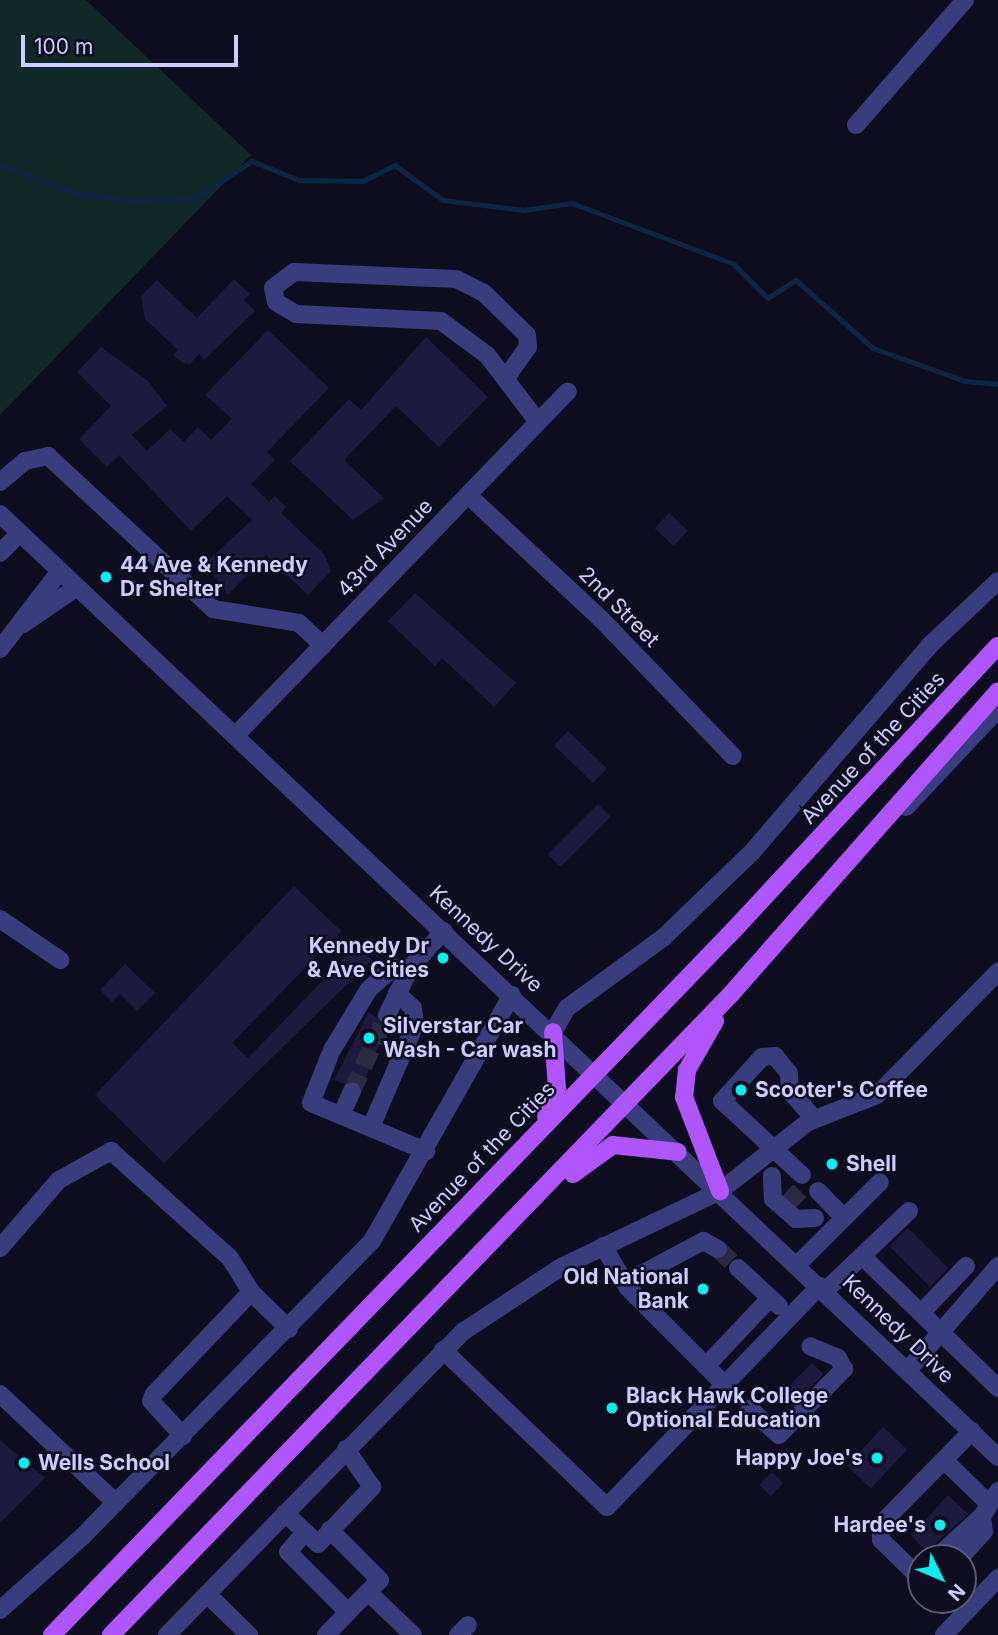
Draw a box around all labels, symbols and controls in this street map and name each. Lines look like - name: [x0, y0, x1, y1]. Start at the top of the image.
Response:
- scale bar: [24, 21, 242, 65]
- text: 100 m: [34, 34, 93, 59]
- street label: 43rd Avenue: [332, 494, 438, 602]
- place label: 44 Ave & Kennedy Dr Shelter: [120, 552, 308, 602]
- street label: 2nd Street: [574, 562, 664, 652]
- marker: 44 Ave & Kennedy Dr Shelter: [98, 569, 114, 585]
- street label: Avenue of the Cities: [796, 667, 950, 829]
- street label: Kennedy Drive: [424, 880, 548, 998]
- place label: Kennedy Dr & Ave Cities: [307, 933, 429, 983]
- marker: Kennedy Dr & Ave Cities: [435, 950, 451, 966]
- place label: Silverstar Car Wash - Car wash: [383, 1013, 556, 1063]
- marker: Silverstar Car Wash - Car wash: [361, 1030, 377, 1046]
- street label: Avenue of the Cities: [404, 1077, 560, 1237]
- place label: Scooter's Coffee: [755, 1077, 928, 1103]
- marker: Scooter's Coffee: [733, 1082, 749, 1098]
- place label: Shell: [846, 1151, 897, 1177]
- marker: Shell: [824, 1156, 840, 1172]
- place label: Old National Bank: [564, 1264, 689, 1314]
- street label: Kennedy Drive: [837, 1269, 959, 1389]
- marker: Old National Bank: [695, 1281, 711, 1297]
- place label: Black Hawk College Optional Education: [626, 1383, 828, 1433]
- marker: Black Hawk College Optional Education: [604, 1400, 620, 1416]
- place label: Happy Joe's: [735, 1445, 863, 1471]
- place label: Wells School: [38, 1450, 170, 1476]
- marker: Happy Joe's: [869, 1450, 885, 1466]
- marker: Wells School: [16, 1455, 32, 1471]
- place label: Hardee's: [834, 1512, 926, 1538]
- marker: Hardee's: [932, 1517, 948, 1533]
- north arrow: [907, 1544, 977, 1614]
- text: N: [943, 1579, 970, 1605]

